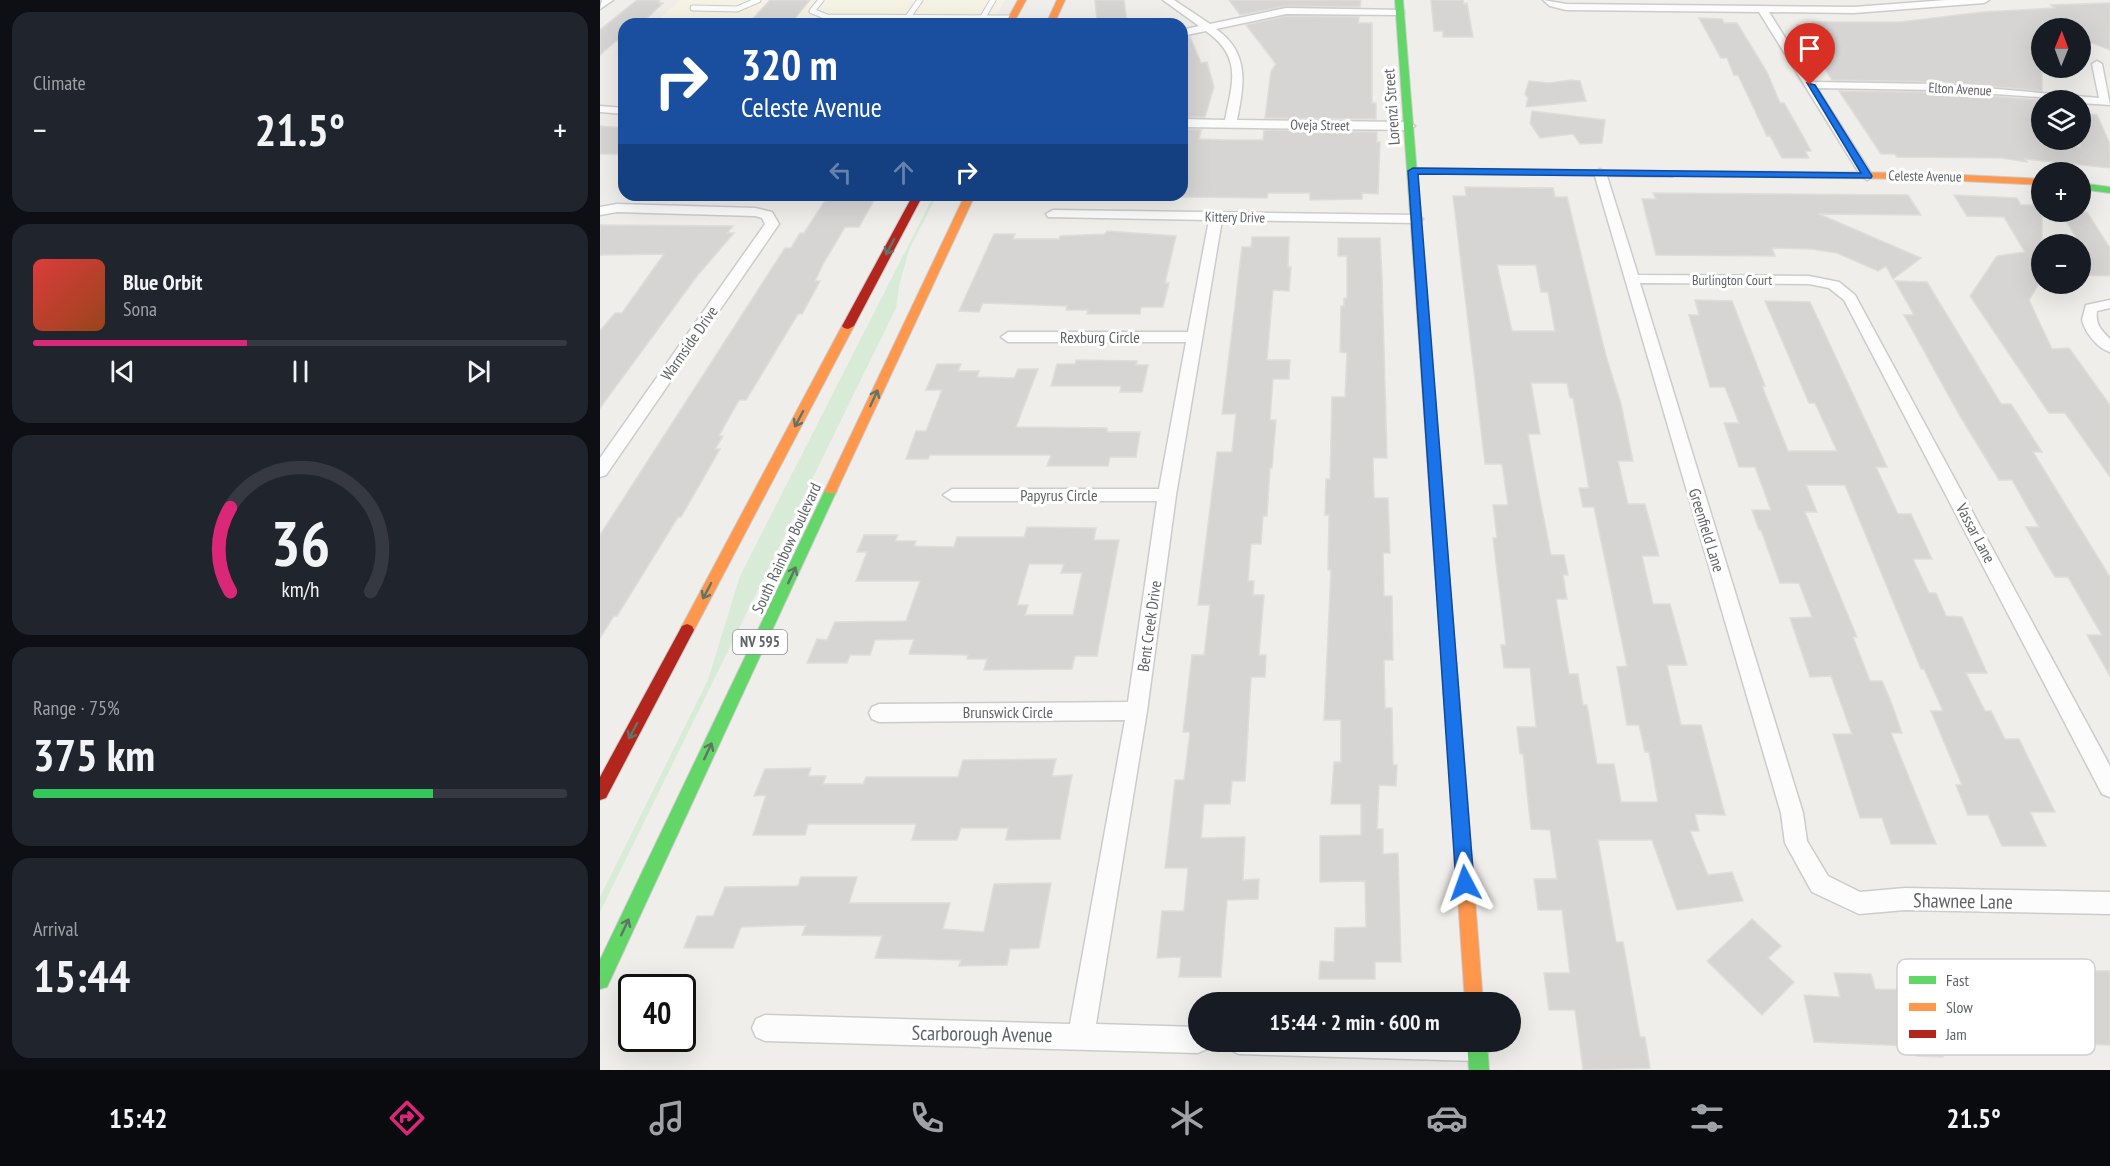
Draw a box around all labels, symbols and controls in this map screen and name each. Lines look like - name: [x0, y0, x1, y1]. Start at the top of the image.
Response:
- north arrow: [2031, 18, 2091, 78]
- map controls: [2031, 18, 2091, 294]
- pin: [1784, 23, 1835, 85]
- icon: arrive: [1793, 32, 1826, 65]
- text: 320 m: [741, 37, 838, 92]
- icon: right: [642, 42, 720, 120]
- street label: Lorenzi Street: [1378, 67, 1404, 146]
- text: Climate: [33, 70, 86, 96]
- street label: Elton Avenue: [1928, 78, 1992, 100]
- text: Celeste Avenue: [741, 90, 882, 124]
- button: layers: [2031, 90, 2091, 150]
- text: 21.5°: [255, 100, 345, 158]
- text: −: [33, 108, 47, 151]
- text: +: [553, 108, 567, 151]
- street label: Oveja Street: [1290, 115, 1350, 135]
- icon: left: [824, 156, 857, 189]
- icon: ahead: [887, 156, 920, 189]
- icon: right: [950, 156, 983, 189]
- button: +: [2031, 162, 2091, 222]
- street label: Celeste Avenue: [1888, 166, 1962, 186]
- street label: Kittery Drive: [1205, 207, 1266, 227]
- button: −: [2031, 234, 2091, 294]
- one-way arrow: [884, 237, 895, 255]
- text: Blue Orbit: [123, 268, 202, 296]
- street label: Burlington Court: [1692, 271, 1772, 289]
- text: Sona: [123, 296, 157, 322]
- street label: Warmside Drive: [656, 302, 722, 384]
- street label: Rexburg Circle: [1060, 327, 1140, 347]
- icon: previous: [106, 355, 139, 388]
- icon: pause: [284, 355, 317, 388]
- icon: next: [462, 355, 495, 388]
- one-way arrow: [869, 390, 881, 408]
- one-way arrow: [793, 410, 805, 427]
- street label: South Rainbow Boulevard: [747, 479, 825, 616]
- street label: Papyrus Circle: [1020, 485, 1098, 505]
- street label: Greenfield Lane: [1685, 486, 1729, 574]
- street label: Vassar Lane: [1952, 499, 2000, 566]
- text: 36: [270, 502, 330, 583]
- one-way arrow: [786, 566, 798, 584]
- text: km/h: [281, 575, 319, 603]
- street label: Bent Creek Drive: [1133, 579, 1165, 673]
- one-way arrow: [701, 582, 713, 600]
- road number: NV 595: [733, 630, 787, 654]
- text: Range · 75%: [33, 695, 120, 721]
- street label: Brunswick Circle: [963, 702, 1053, 722]
- one-way arrow: [627, 721, 638, 739]
- text: 375 km: [33, 725, 155, 783]
- one-way arrow: [703, 743, 715, 761]
- position arrow: [1433, 851, 1497, 915]
- street label: Shawnee Lane: [1913, 887, 2013, 915]
- text: Arrival: [33, 916, 78, 942]
- one-way arrow: [620, 919, 631, 937]
- text: 15:44: [33, 946, 130, 1004]
- legend: [1897, 959, 2095, 1055]
- text: Fast: [1946, 970, 1969, 990]
- speed limit sign: 40: [618, 974, 696, 1052]
- text: Slow: [1946, 997, 1973, 1017]
- text: 15:44 · 2 min · 600 m: [1269, 1008, 1440, 1036]
- street label: Scarborough Avenue: [911, 1020, 1053, 1048]
- text: Jam: [1945, 1024, 1967, 1044]
- icon: directions: [386, 1097, 428, 1139]
- icon: music: [646, 1097, 688, 1139]
- icon: phone: [906, 1097, 948, 1139]
- icon: climate: [1166, 1097, 1208, 1139]
- icon: car: [1426, 1097, 1468, 1139]
- icon: filters: [1686, 1097, 1728, 1139]
- text: 15:42: [109, 1101, 167, 1135]
- text: 21.5°: [1947, 1101, 2001, 1135]

